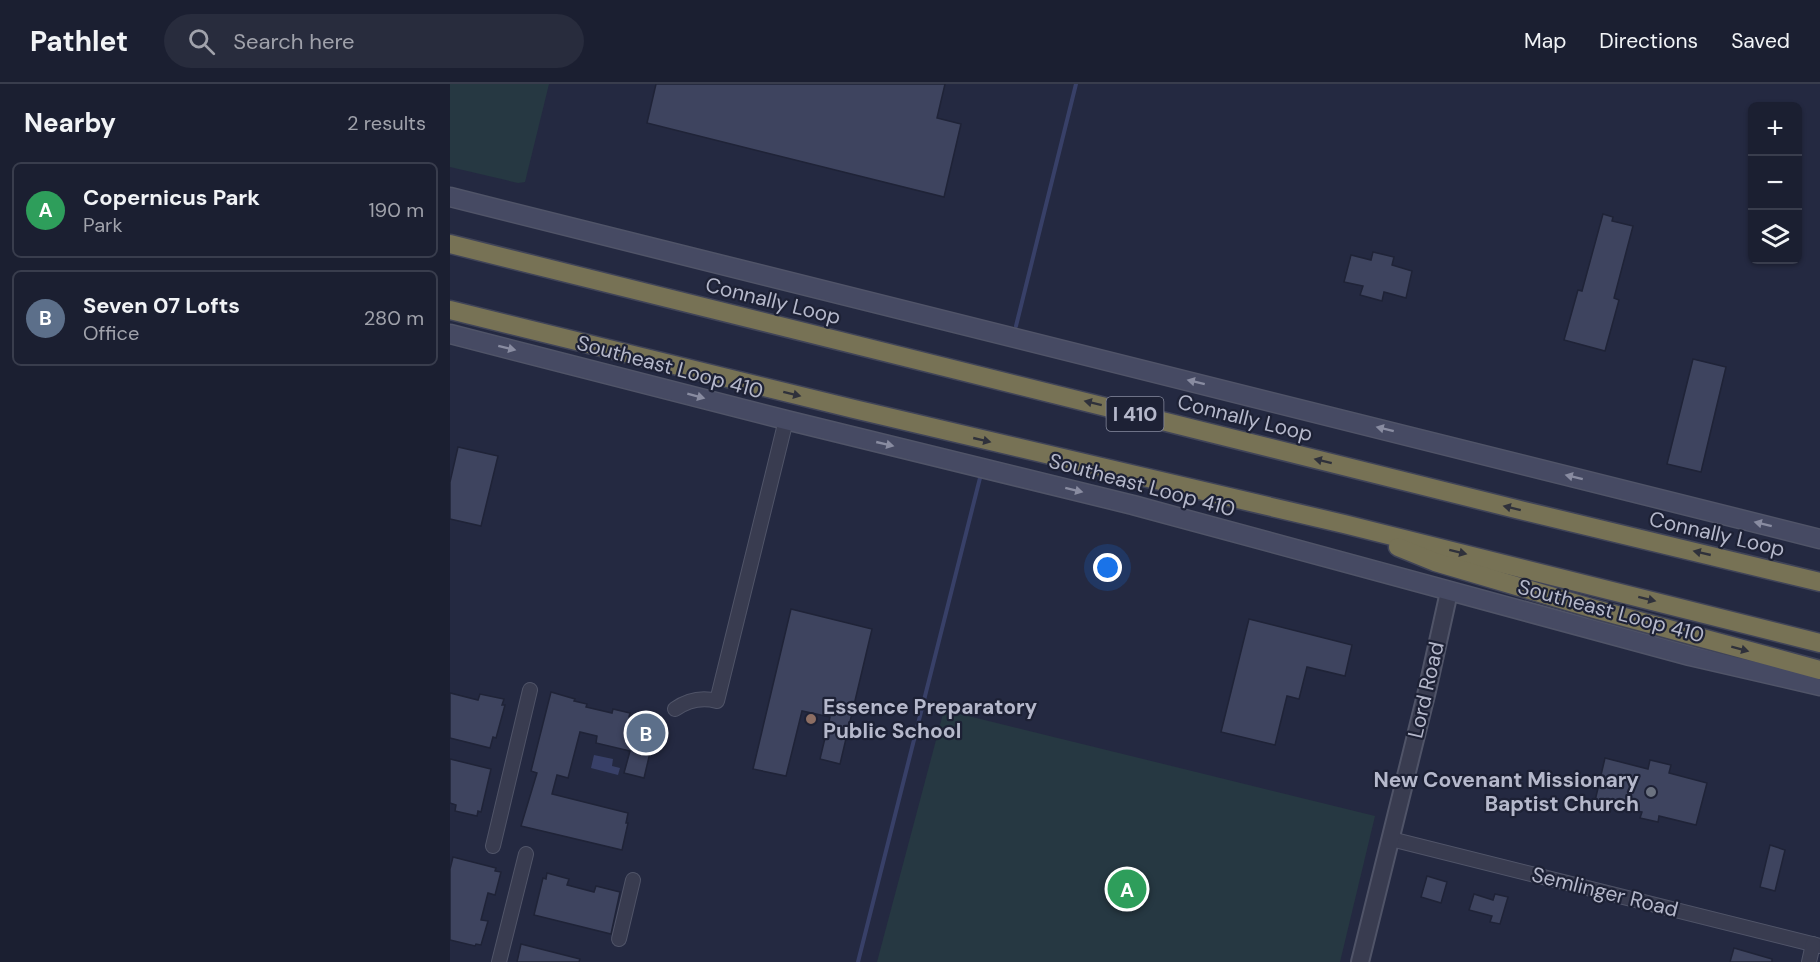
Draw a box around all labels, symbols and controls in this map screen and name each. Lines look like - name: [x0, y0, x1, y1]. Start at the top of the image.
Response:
- search box: [164, 14, 584, 68]
- text: Pathlet: [30, 23, 128, 60]
- icon: search: [185, 25, 218, 58]
- text: Search here: [233, 27, 355, 56]
- text: Map: [1524, 27, 1566, 55]
- text: Directions: [1599, 27, 1698, 55]
- text: Saved: [1731, 27, 1790, 55]
- map controls: [1748, 102, 1802, 264]
- button: +: [1748, 102, 1802, 156]
- text: Nearby: [24, 106, 116, 140]
- text: 2 results: [347, 110, 426, 136]
- button: −: [1748, 156, 1802, 210]
- text: Copernicus Park: [83, 183, 260, 212]
- text: A: [38, 197, 53, 223]
- text: 190 m: [368, 197, 424, 223]
- button: layers: [1748, 210, 1802, 264]
- text: Park: [83, 212, 123, 238]
- street label: Connally Loop: [702, 271, 844, 331]
- text: Seven 07 Lofts: [83, 291, 240, 320]
- text: B: [39, 305, 52, 331]
- text: 280 m: [364, 305, 424, 331]
- text: Office: [83, 320, 139, 346]
- street label: Southeast Loop 410: [574, 329, 766, 405]
- one-way arrow: [498, 343, 516, 353]
- one-way arrow: [1187, 376, 1205, 386]
- street label: Connally Loop: [1174, 388, 1316, 448]
- one-way arrow: [783, 389, 801, 399]
- one-way arrow: [686, 392, 705, 402]
- road number: I 410: [1106, 397, 1164, 431]
- one-way arrow: [1084, 398, 1102, 408]
- one-way arrow: [1376, 424, 1394, 434]
- one-way arrow: [973, 435, 991, 445]
- one-way arrow: [876, 439, 894, 449]
- street label: Southeast Loop 410: [1046, 447, 1238, 523]
- one-way arrow: [1314, 455, 1332, 465]
- one-way arrow: [1565, 471, 1583, 481]
- one-way arrow: [1065, 485, 1083, 495]
- one-way arrow: [1503, 502, 1522, 512]
- street label: Connally Loop: [1646, 505, 1788, 563]
- one-way arrow: [1754, 519, 1772, 529]
- one-way arrow: [1449, 548, 1467, 558]
- one-way arrow: [1693, 548, 1711, 558]
- your location: [1093, 553, 1122, 582]
- street label: Southeast Loop 410: [1515, 573, 1707, 649]
- one-way arrow: [1638, 595, 1656, 605]
- street label: Lord Road: [1401, 639, 1451, 741]
- one-way arrow: [1731, 644, 1749, 654]
- place label: Essence Preparatory Public School: [823, 693, 1038, 745]
- pin: B: [626, 710, 666, 756]
- marker: Essence Preparatory Public School: [804, 712, 818, 726]
- place label: New Covenant Missionary Baptist Church: [1373, 766, 1639, 818]
- marker: New Covenant Missionary Baptist Church: [1644, 785, 1658, 799]
- street label: Semlinger Road: [1529, 860, 1681, 924]
- pin: A: [1108, 866, 1146, 912]

